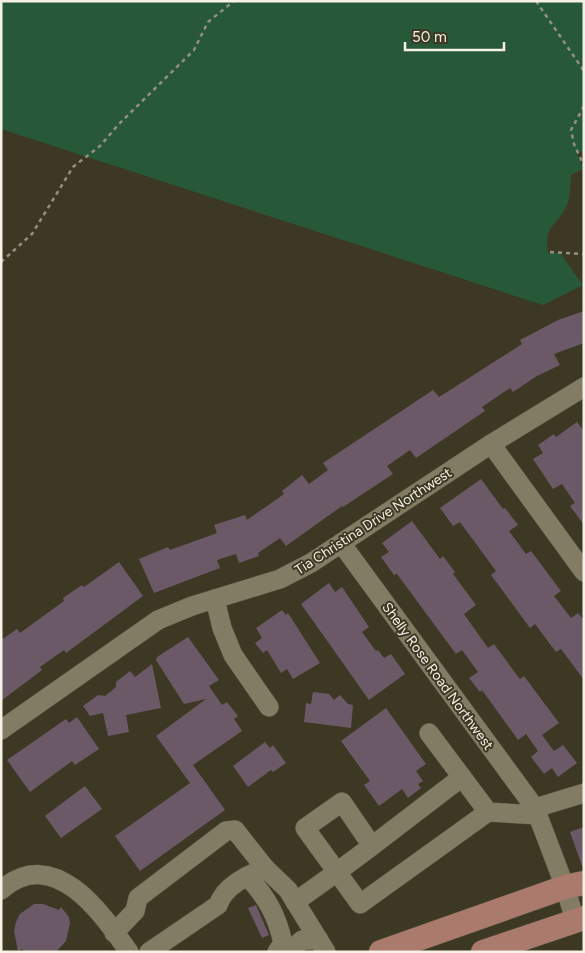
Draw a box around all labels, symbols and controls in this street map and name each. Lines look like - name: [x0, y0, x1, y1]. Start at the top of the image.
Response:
- scale bar: [405, 20, 504, 52]
- text: 50 m: [412, 28, 447, 46]
- street label: Tia Christina Drive Northwest: [292, 464, 455, 579]
- street label: Shelly Rose Road Northwest: [378, 599, 497, 753]

